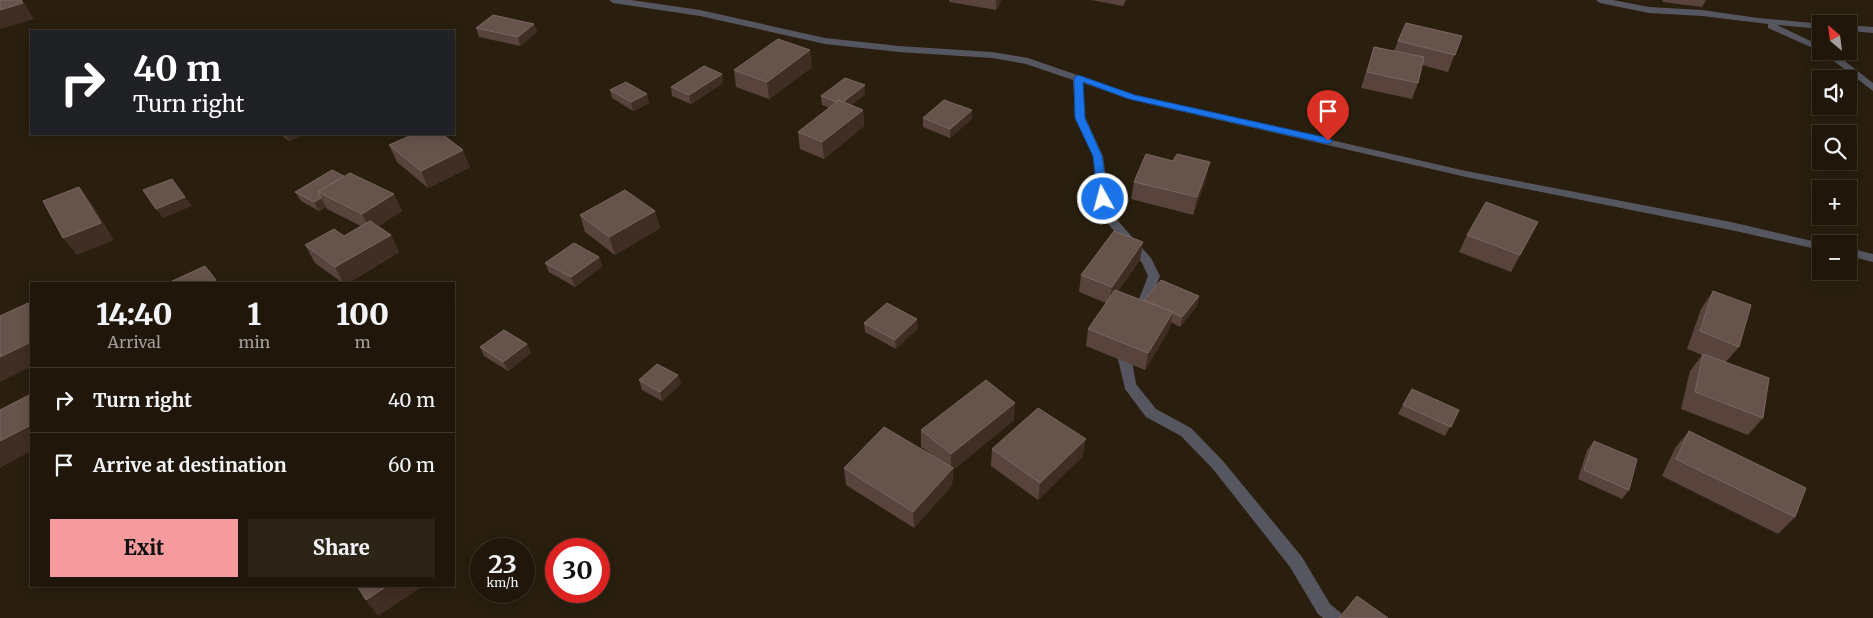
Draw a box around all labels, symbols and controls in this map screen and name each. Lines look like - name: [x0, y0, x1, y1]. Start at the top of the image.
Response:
- north arrow: [1812, 15, 1858, 60]
- map controls: [1812, 15, 1857, 280]
- text: 40 m: [133, 47, 221, 91]
- icon: right: [50, 50, 115, 115]
- button: sound: [1812, 70, 1857, 115]
- text: Turn right: [133, 90, 244, 118]
- pin: [1307, 90, 1349, 141]
- icon: arrive: [1314, 97, 1342, 125]
- button: search: [1812, 125, 1857, 170]
- position arrow: [1076, 172, 1128, 224]
- button: +: [1812, 180, 1857, 225]
- button: −: [1812, 235, 1857, 280]
- text: 14:40: [96, 295, 173, 333]
- text: 1: [247, 295, 261, 333]
- text: 100: [336, 295, 389, 333]
- text: Arrival: [108, 332, 161, 352]
- text: min: [239, 332, 270, 352]
- text: m: [355, 332, 371, 352]
- icon: right: [50, 386, 78, 414]
- text: Turn right: [93, 388, 192, 412]
- text: 40 m: [388, 388, 435, 412]
- icon: arrive: [50, 451, 78, 479]
- text: Arrive at destination: [93, 453, 287, 477]
- text: 60 m: [388, 453, 435, 477]
- button: Exit: [50, 519, 238, 577]
- button: Share: [248, 519, 435, 577]
- speed limit sign: 30: [545, 538, 610, 603]
- text: 23: [488, 548, 517, 580]
- text: km/h: [487, 575, 518, 590]

